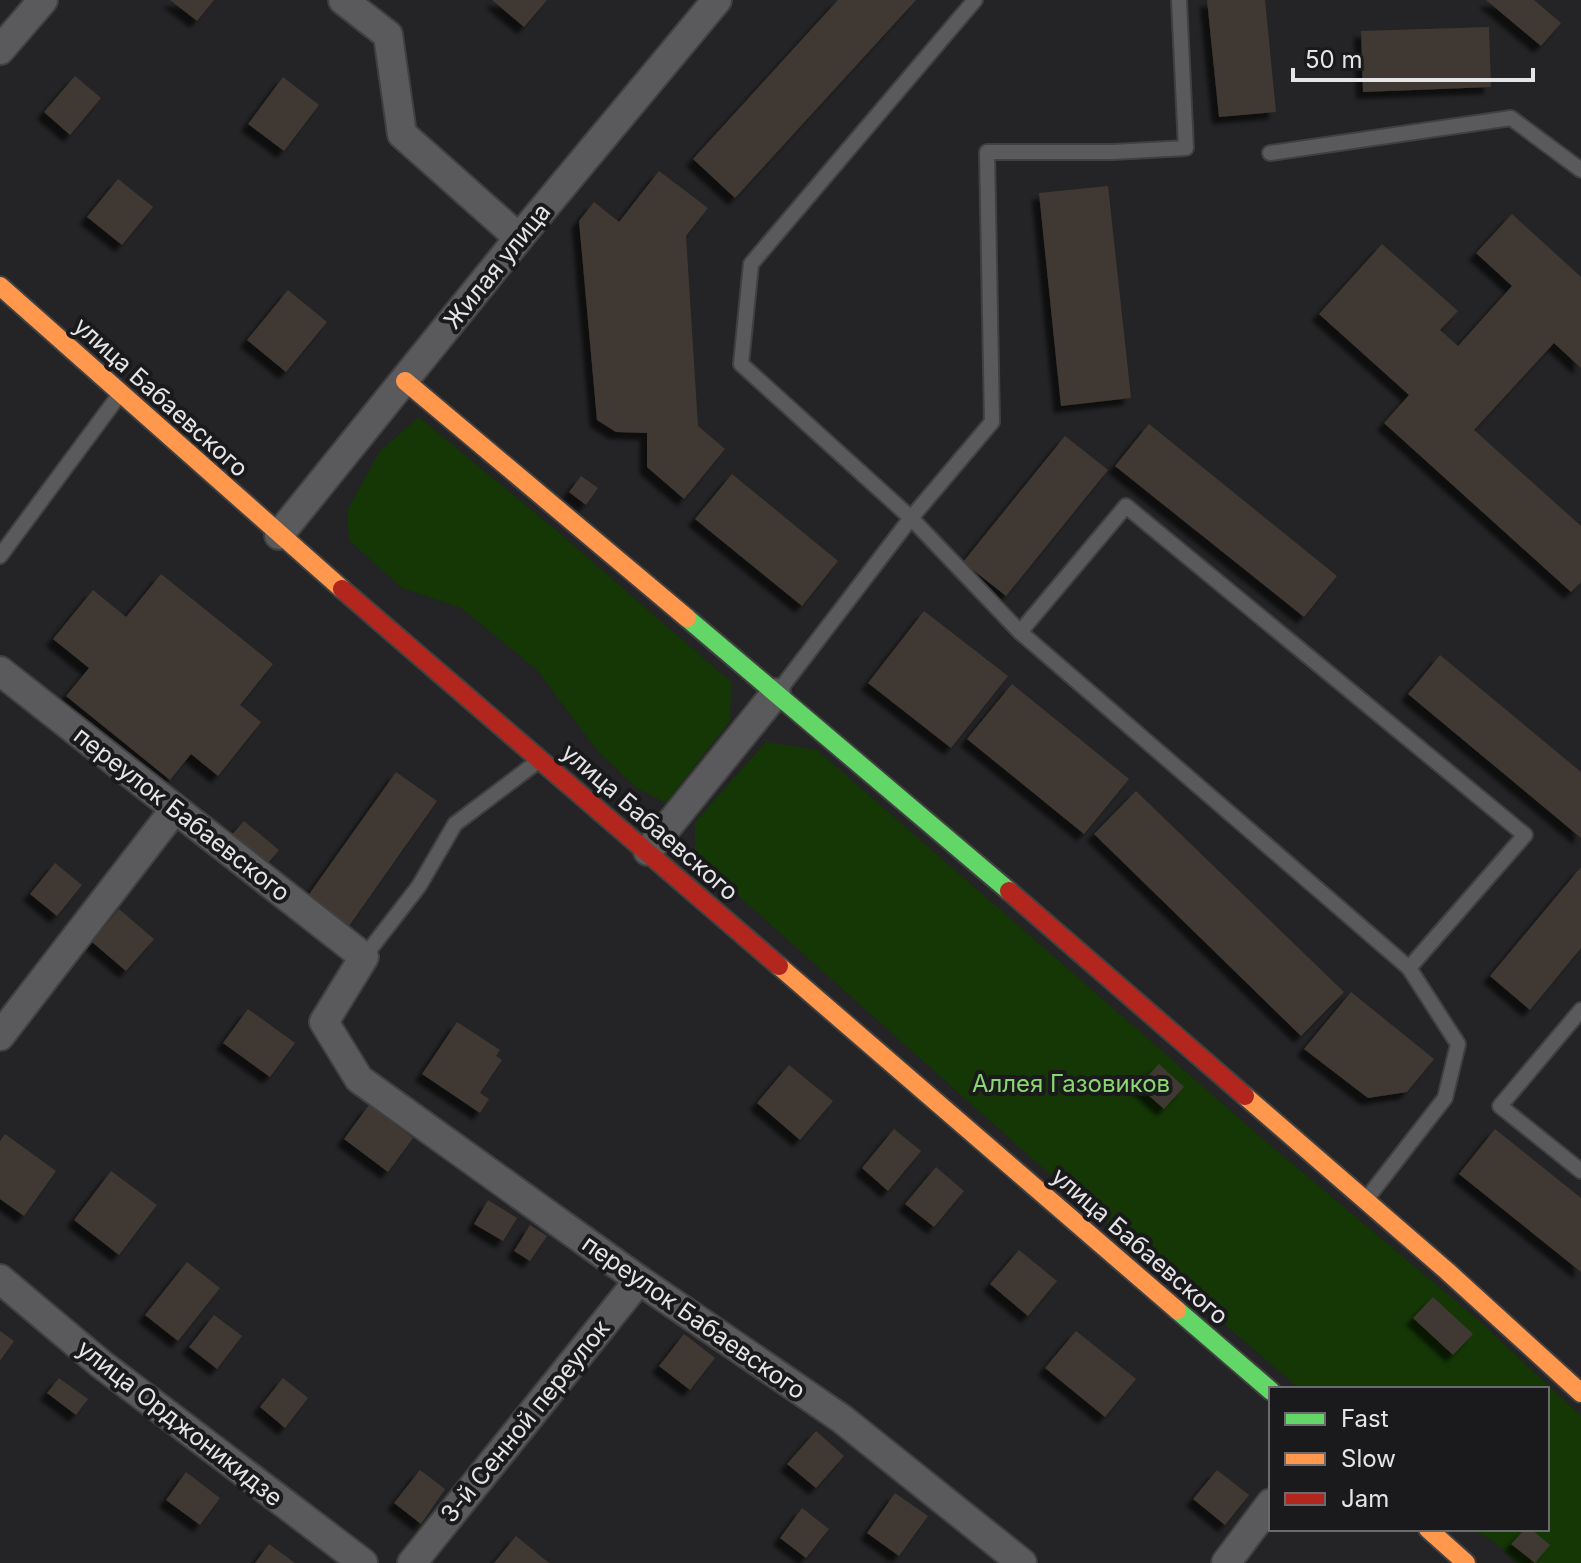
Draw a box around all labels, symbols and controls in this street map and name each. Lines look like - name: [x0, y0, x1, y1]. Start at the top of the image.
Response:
- scale bar: [1293, 32, 1533, 82]
- text: 50 m: [1305, 45, 1363, 74]
- street label: Жилая улица: [438, 198, 556, 334]
- street label: улица Бабаевского: [68, 311, 254, 483]
- street label: переулок Бабаевского: [68, 721, 296, 907]
- street label: улица Бабаевского: [556, 738, 744, 906]
- park label: Аллея Газовиков: [972, 1069, 1170, 1098]
- street label: улица Бабаевского: [1046, 1162, 1234, 1330]
- street label: переулок Бабаевского: [577, 1229, 811, 1405]
- street label: 3-й Сенной переулок: [434, 1314, 616, 1528]
- street label: улица Орджоникидзе: [71, 1334, 289, 1512]
- legend: [1269, 1387, 1549, 1531]
- text: Fast: [1341, 1404, 1389, 1433]
- text: Slow: [1341, 1444, 1396, 1473]
- text: Jam: [1341, 1484, 1389, 1513]

